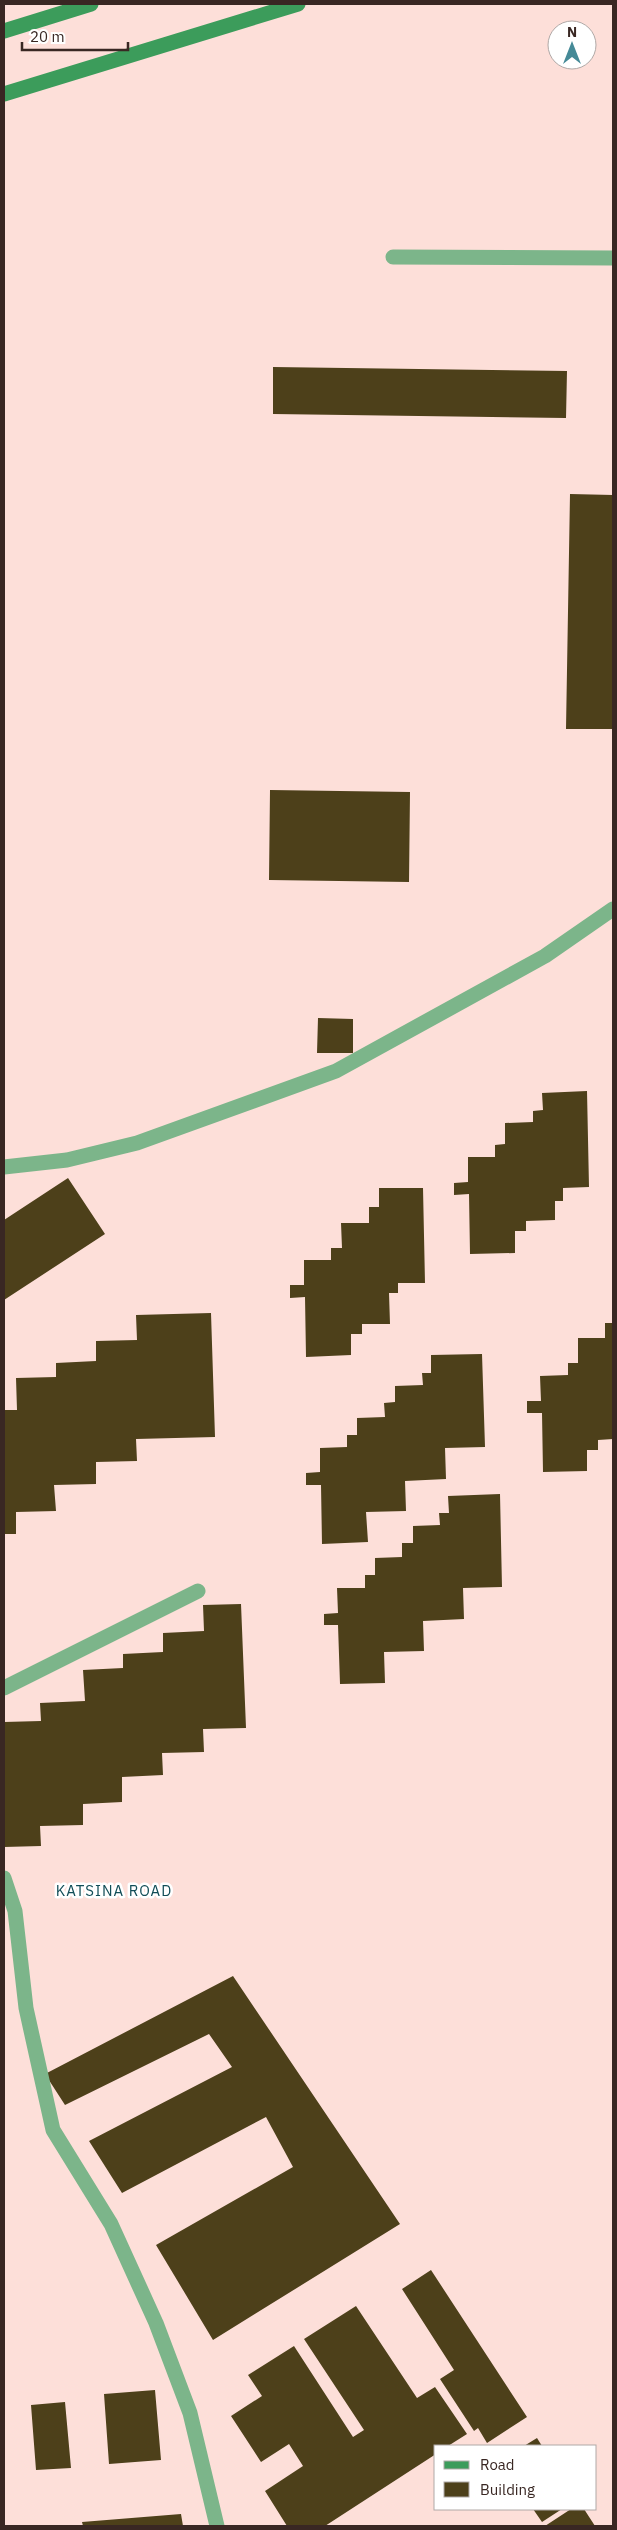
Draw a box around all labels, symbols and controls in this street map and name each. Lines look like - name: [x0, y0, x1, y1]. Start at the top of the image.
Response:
- scale bar: [22, 20, 129, 52]
- north arrow: [547, 20, 597, 70]
- text: N: [567, 23, 577, 41]
- text: 20 m: [30, 27, 65, 46]
- district label: KATSINA ROAD: [56, 1881, 172, 1900]
- legend: [434, 2445, 597, 2510]
- text: Road: [480, 2455, 515, 2474]
- text: Building: [480, 2480, 535, 2499]

